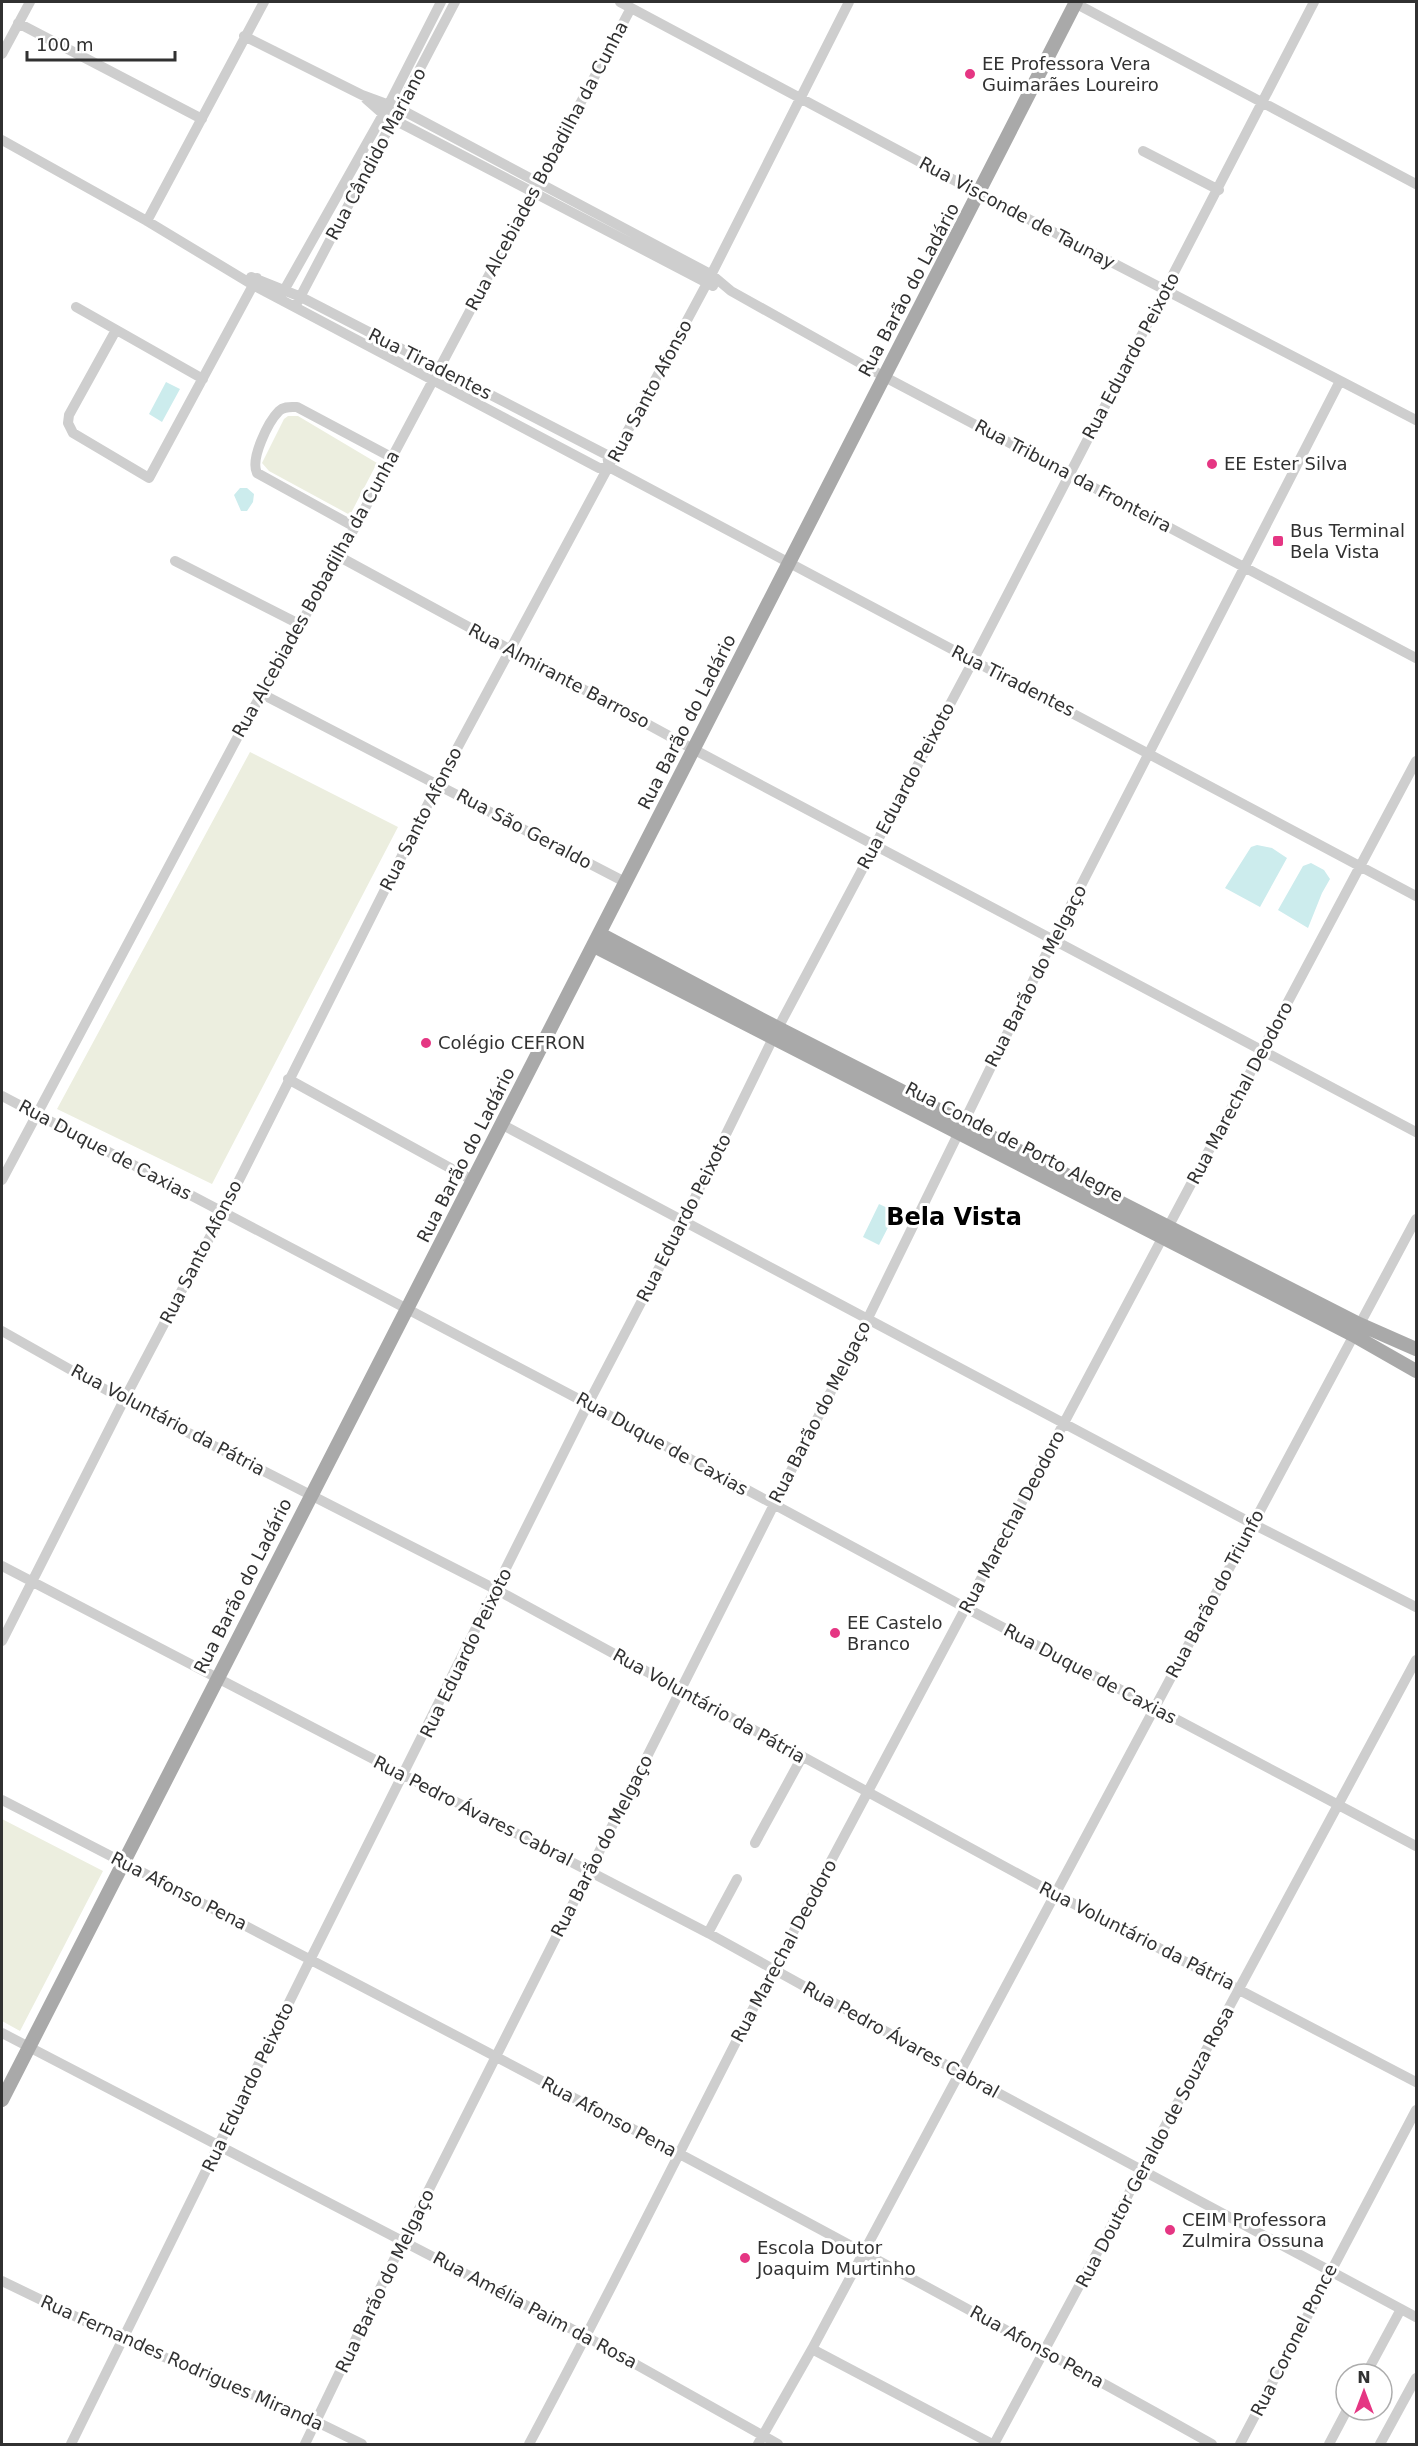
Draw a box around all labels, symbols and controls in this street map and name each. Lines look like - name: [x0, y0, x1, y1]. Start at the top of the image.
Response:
- street label: Rua Alcebiades Bobadilha da Cunha: [461, 18, 632, 314]
- scale bar: [27, 24, 176, 62]
- text: 100 m: [36, 34, 94, 55]
- place label: EE Professora Vera Guimarães Loureiro: [982, 53, 1159, 95]
- street label: Rua Cândido Mariano: [321, 64, 430, 243]
- marker: EE Professora Vera Guimarães Loureiro: [963, 67, 977, 81]
- street label: Rua Visconde de Taunay: [916, 152, 1119, 273]
- street label: Rua Barão do Ladário: [854, 199, 963, 380]
- street label: Rua Eduardo Peixoto: [1078, 269, 1183, 443]
- street label: Rua Santo Afonso: [603, 316, 696, 466]
- street label: Rua Tiradentes: [365, 324, 495, 404]
- street label: Rua Tribuna da Fronteira: [971, 415, 1175, 536]
- street label: Rua Alcebiades Bobadilha da Cunha: [228, 447, 403, 741]
- place label: EE Ester Silva: [1224, 453, 1348, 474]
- marker: EE Ester Silva: [1205, 457, 1219, 471]
- place label: Bus Terminal Bela Vista: [1290, 520, 1405, 562]
- marker: Bus Terminal Bela Vista: [1271, 534, 1285, 548]
- street label: Rua Almirante Barroso: [465, 619, 653, 732]
- street label: Rua Barão do Ladário: [633, 631, 740, 813]
- street label: Rua Tiradentes: [948, 641, 1078, 721]
- street label: Rua Eduardo Peixoto: [853, 699, 958, 873]
- street label: Rua Santo Afonso: [375, 743, 466, 894]
- street label: Rua São Geraldo: [453, 784, 595, 873]
- street label: Rua Barão do Melgaço: [980, 881, 1091, 1070]
- street label: Rua Marechal Deodoro: [1182, 998, 1297, 1188]
- place label: Colégio CEFRON: [438, 1032, 585, 1053]
- marker: Colégio CEFRON: [419, 1036, 433, 1050]
- street label: Rua Barão do Ladário: [412, 1064, 519, 1246]
- street label: Rua Conde de Porto Alegre: [902, 1077, 1127, 1206]
- street label: Rua Duque de Caxias: [15, 1095, 195, 1204]
- street label: Rua Eduardo Peixoto: [632, 1130, 735, 1305]
- street label: Rua Santo Afonso: [155, 1176, 246, 1327]
- district label: Bela Vista: [886, 1203, 1022, 1231]
- street label: Rua Barão do Melgaço: [764, 1317, 875, 1506]
- street label: Rua Voluntário da Pátria: [68, 1359, 269, 1480]
- street label: Rua Duque de Caxias: [573, 1388, 752, 1499]
- street label: Rua Marechal Deodoro: [954, 1427, 1069, 1617]
- street label: Rua Barão do Ladário: [189, 1495, 296, 1677]
- street label: Rua Barão do Triunfo: [1161, 1506, 1268, 1681]
- street label: Rua Eduardo Peixoto: [415, 1565, 516, 1741]
- place label: EE Castelo Branco: [847, 1612, 943, 1654]
- street label: Rua Duque de Caxias: [1000, 1619, 1180, 1728]
- marker: EE Castelo Branco: [828, 1626, 842, 1640]
- street label: Rua Voluntário da Pátria: [609, 1644, 809, 1767]
- street label: Rua Pedro Ávares Cabral: [370, 1751, 576, 1870]
- street label: Rua Barão do Melgaço: [546, 1751, 657, 1940]
- street label: Rua Afonso Pena: [108, 1847, 251, 1934]
- street label: Rua Marechal Deodoro: [726, 1856, 841, 2046]
- street label: Rua Voluntário da Pátria: [1036, 1877, 1238, 1994]
- street label: Rua Pedro Ávares Cabral: [800, 1977, 1003, 2102]
- street label: Rua Eduardo Peixoto: [197, 1999, 298, 2175]
- street label: Rua Doutor Geraldo de Souza Rosa: [1071, 2003, 1238, 2291]
- street label: Rua Afonso Pena: [538, 2072, 680, 2161]
- street label: Rua Barão do Melgaço: [331, 2186, 438, 2376]
- place label: CEIM Professora Zulmira Ossuna: [1182, 2209, 1327, 2251]
- marker: CEIM Professora Zulmira Ossuna: [1163, 2223, 1177, 2237]
- place label: Escola Doutor Joaquim Murtinho: [756, 2237, 916, 2279]
- street label: Rua Amélia Paim da Rosa: [430, 2247, 641, 2372]
- marker: Escola Doutor Joaquim Murtinho: [738, 2251, 752, 2265]
- street label: Rua Coronel Ponce: [1246, 2260, 1341, 2420]
- street label: Rua Fernandes Rodrigues Miranda: [38, 2290, 327, 2435]
- street label: Rua Afonso Pena: [966, 2301, 1108, 2392]
- north arrow: [1334, 2362, 1394, 2422]
- text: N: [1357, 2368, 1371, 2387]

